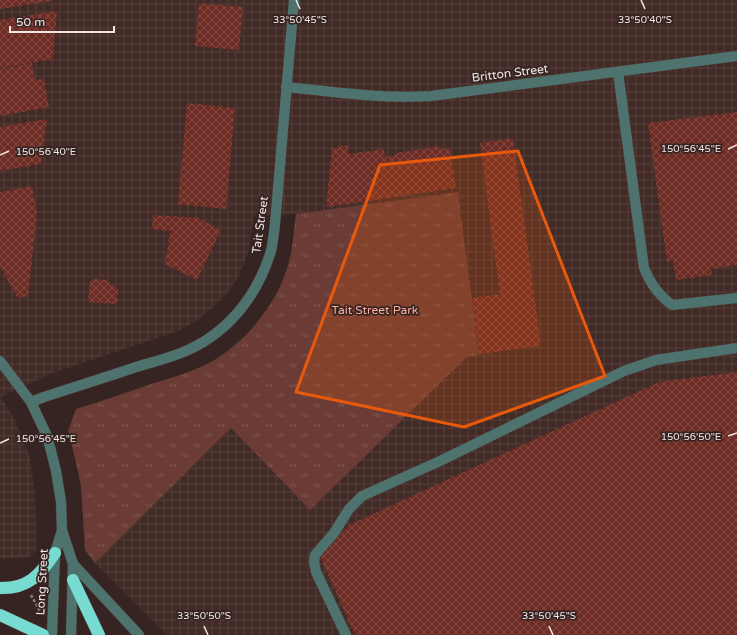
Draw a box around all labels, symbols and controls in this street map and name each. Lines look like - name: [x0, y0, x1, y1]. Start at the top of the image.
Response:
- scale bar: [10, 8, 114, 34]
- text: 33°50'45"S: [273, 14, 327, 26]
- text: 33°50'40"S: [618, 14, 672, 26]
- text: 50 m: [16, 15, 45, 29]
- street label: Britton Street: [471, 61, 549, 85]
- text: 150°56'45"E: [661, 143, 721, 155]
- text: 150°56'40"E: [16, 146, 76, 158]
- street label: Tait Street: [249, 195, 271, 255]
- park label: Tait Street Park: [332, 303, 419, 317]
- text: 150°56'50"E: [661, 431, 721, 443]
- text: 150°56'45"E: [16, 433, 76, 445]
- street label: Long Street: [33, 548, 51, 616]
- text: 33°50'50"S: [177, 610, 231, 622]
- text: 33°50'45"S: [522, 610, 576, 622]

